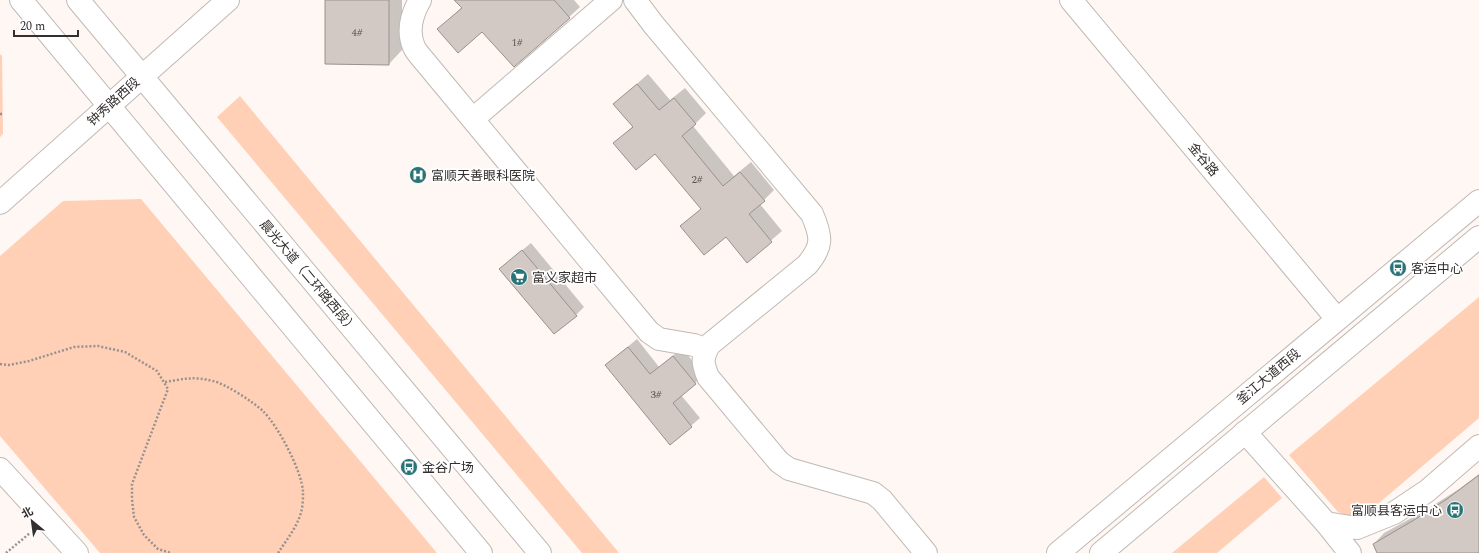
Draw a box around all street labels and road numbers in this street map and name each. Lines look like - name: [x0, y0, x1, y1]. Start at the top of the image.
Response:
- street label: 钟秀路西段: [83, 73, 145, 131]
- street label: 金谷路: [1183, 138, 1223, 181]
- street label: 晨光大道（二环路西段）: [255, 215, 362, 338]
- street label: 釜江大道西段: [1232, 344, 1305, 410]

